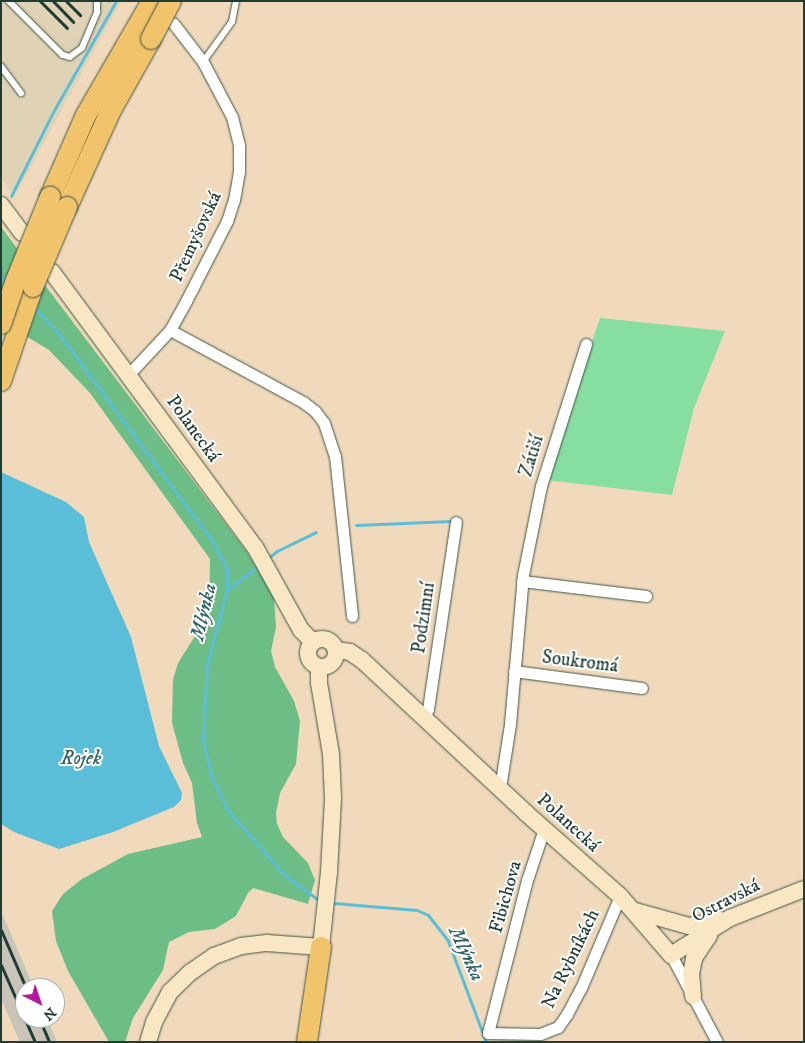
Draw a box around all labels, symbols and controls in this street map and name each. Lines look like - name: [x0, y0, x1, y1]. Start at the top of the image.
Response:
- street label: Přemyšovská: [165, 188, 227, 286]
- street label: Polanecká: [161, 391, 225, 467]
- street label: Zátiší: [515, 432, 549, 480]
- water label: Mlýnka: [186, 581, 222, 643]
- street label: Podzimní: [408, 581, 440, 655]
- street label: Soukromá: [541, 646, 619, 678]
- water label: Rojek: [61, 746, 101, 770]
- street label: Polanecká: [532, 789, 604, 857]
- street label: Fibichova: [485, 858, 527, 936]
- street label: Ostravská: [688, 874, 764, 928]
- street label: Na Rybníkách: [537, 905, 605, 1013]
- water label: Mlýnka: [443, 923, 489, 985]
- north arrow: [15, 978, 65, 1028]
- text: N: [39, 1003, 59, 1024]

